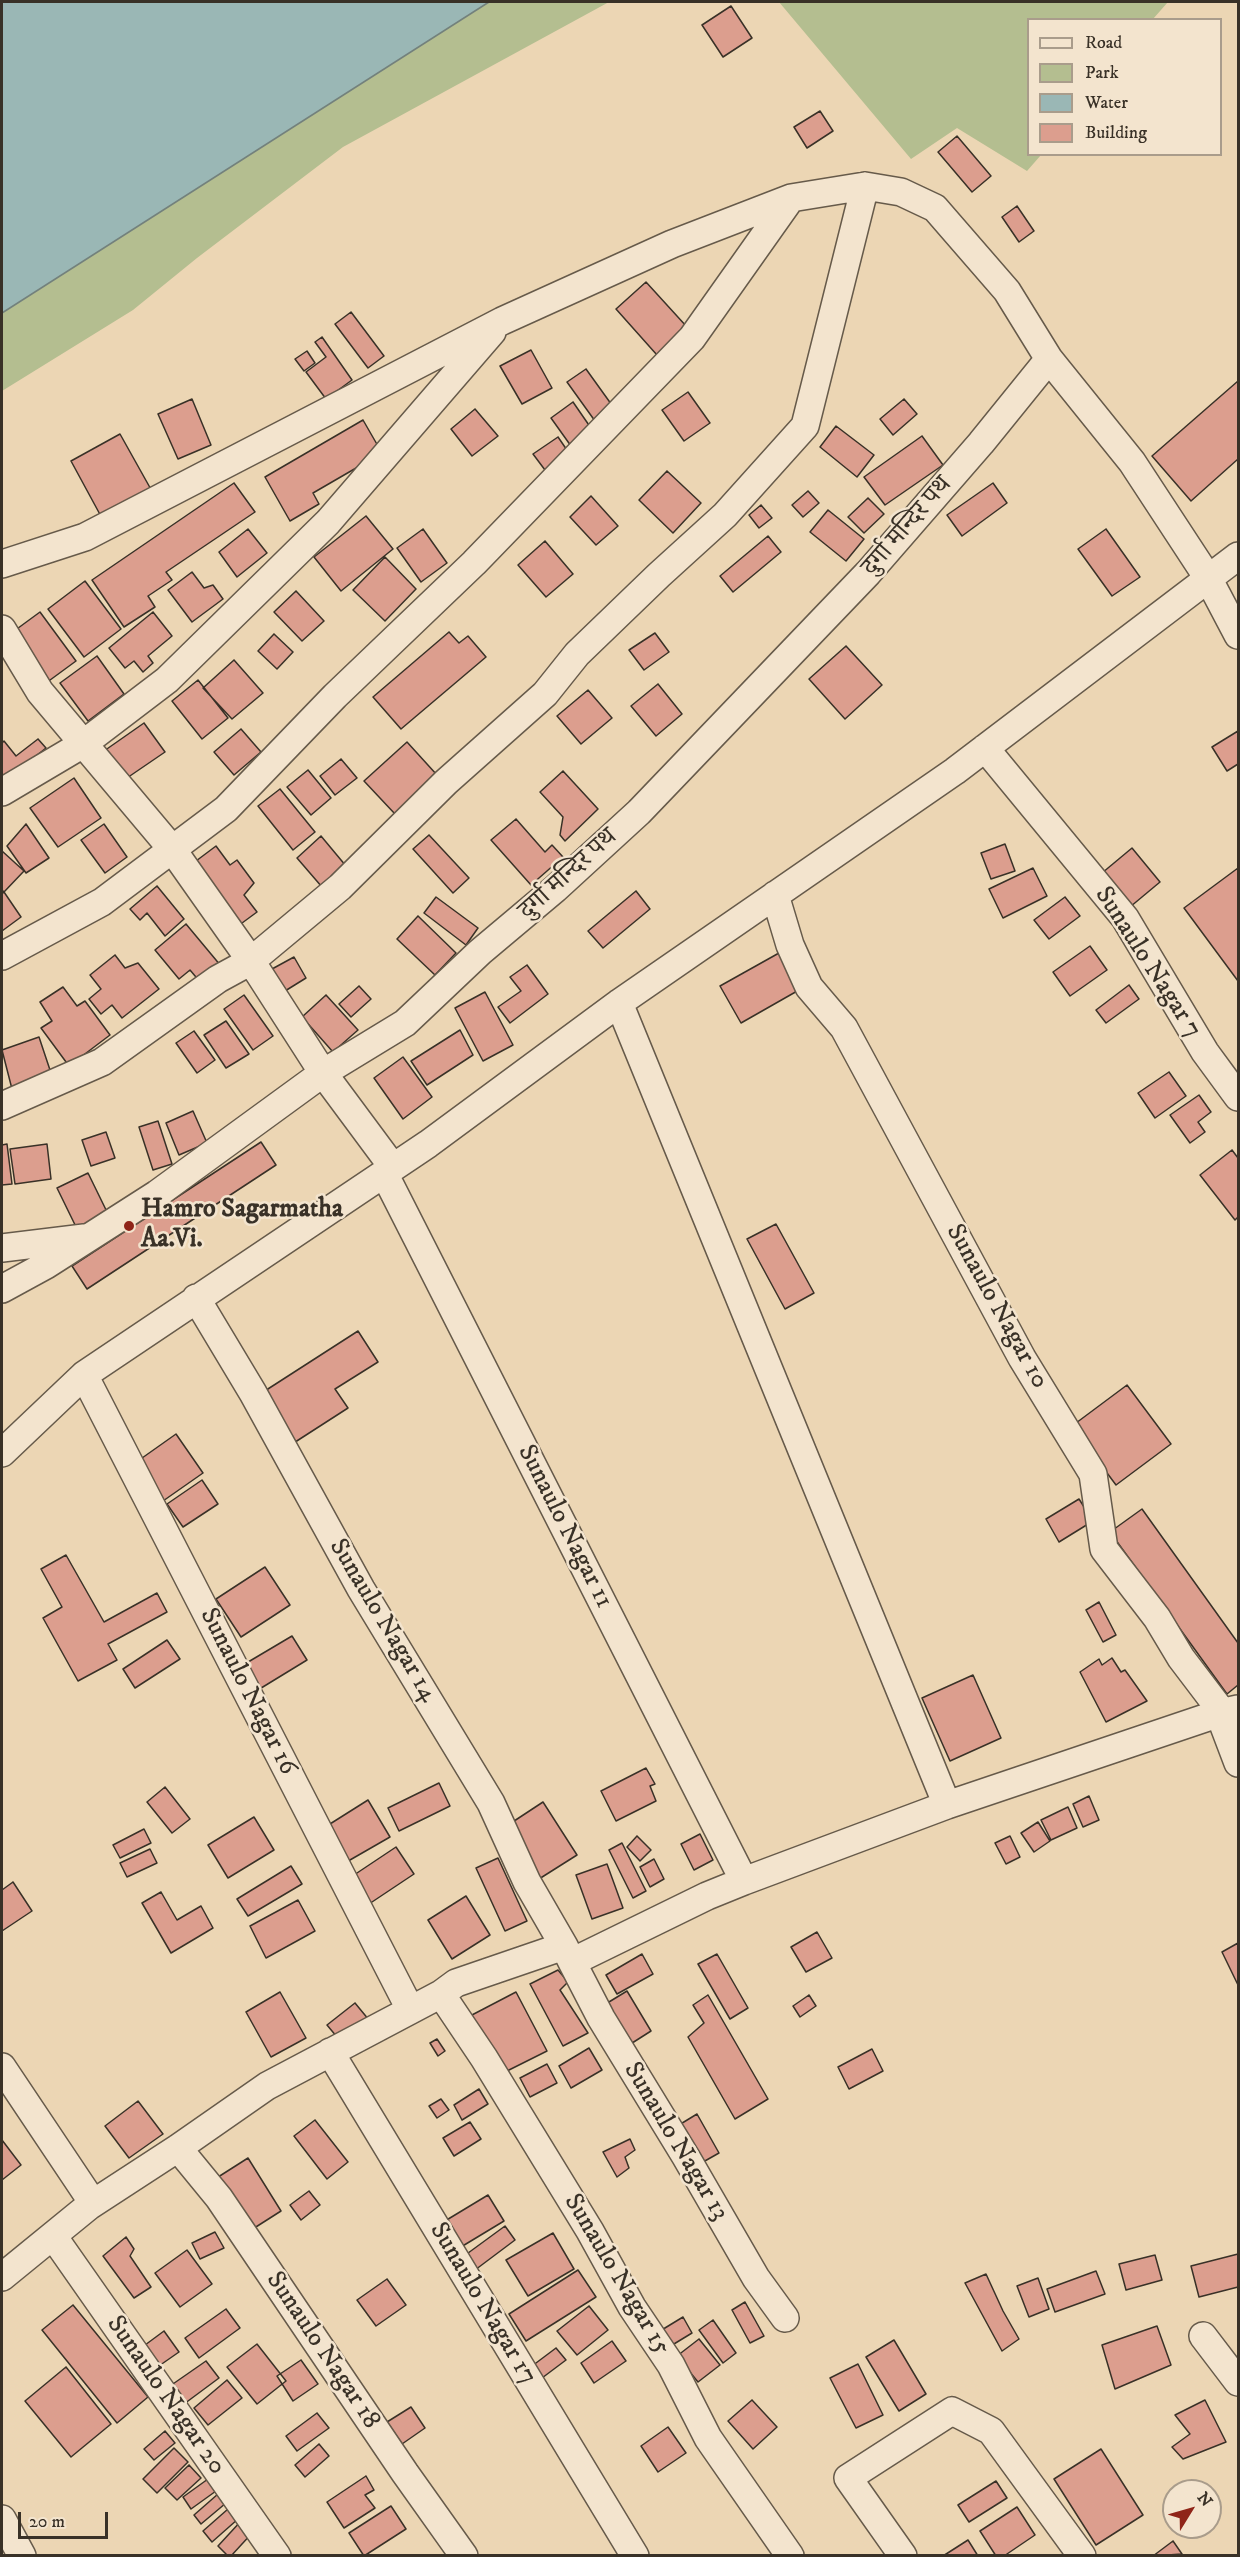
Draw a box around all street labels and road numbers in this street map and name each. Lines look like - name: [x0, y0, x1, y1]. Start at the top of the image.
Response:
- street label: दुर्गा मन्दिर पथ: [856, 471, 960, 583]
- street label: दुर्गा मन्दिर पथ: [513, 823, 625, 927]
- street label: Sunaulo Nagar 7: [1087, 882, 1207, 1044]
- street label: Sunaulo Nagar 10: [938, 1219, 1054, 1395]
- street label: Sunaulo Nagar 11: [509, 1440, 619, 1614]
- street label: Sunaulo Nagar 14: [321, 1534, 443, 1708]
- street label: Sunaulo Nagar 16: [192, 1603, 302, 1781]
- street label: Sunaulo Nagar 13: [615, 2057, 735, 2227]
- street label: Sunaulo Nagar 15: [556, 2189, 676, 2361]
- street label: Sunaulo Nagar 17: [421, 2217, 543, 2391]
- street label: Sunaulo Nagar 18: [258, 2267, 386, 2435]
- street label: Sunaulo Nagar 20: [99, 2311, 231, 2481]

